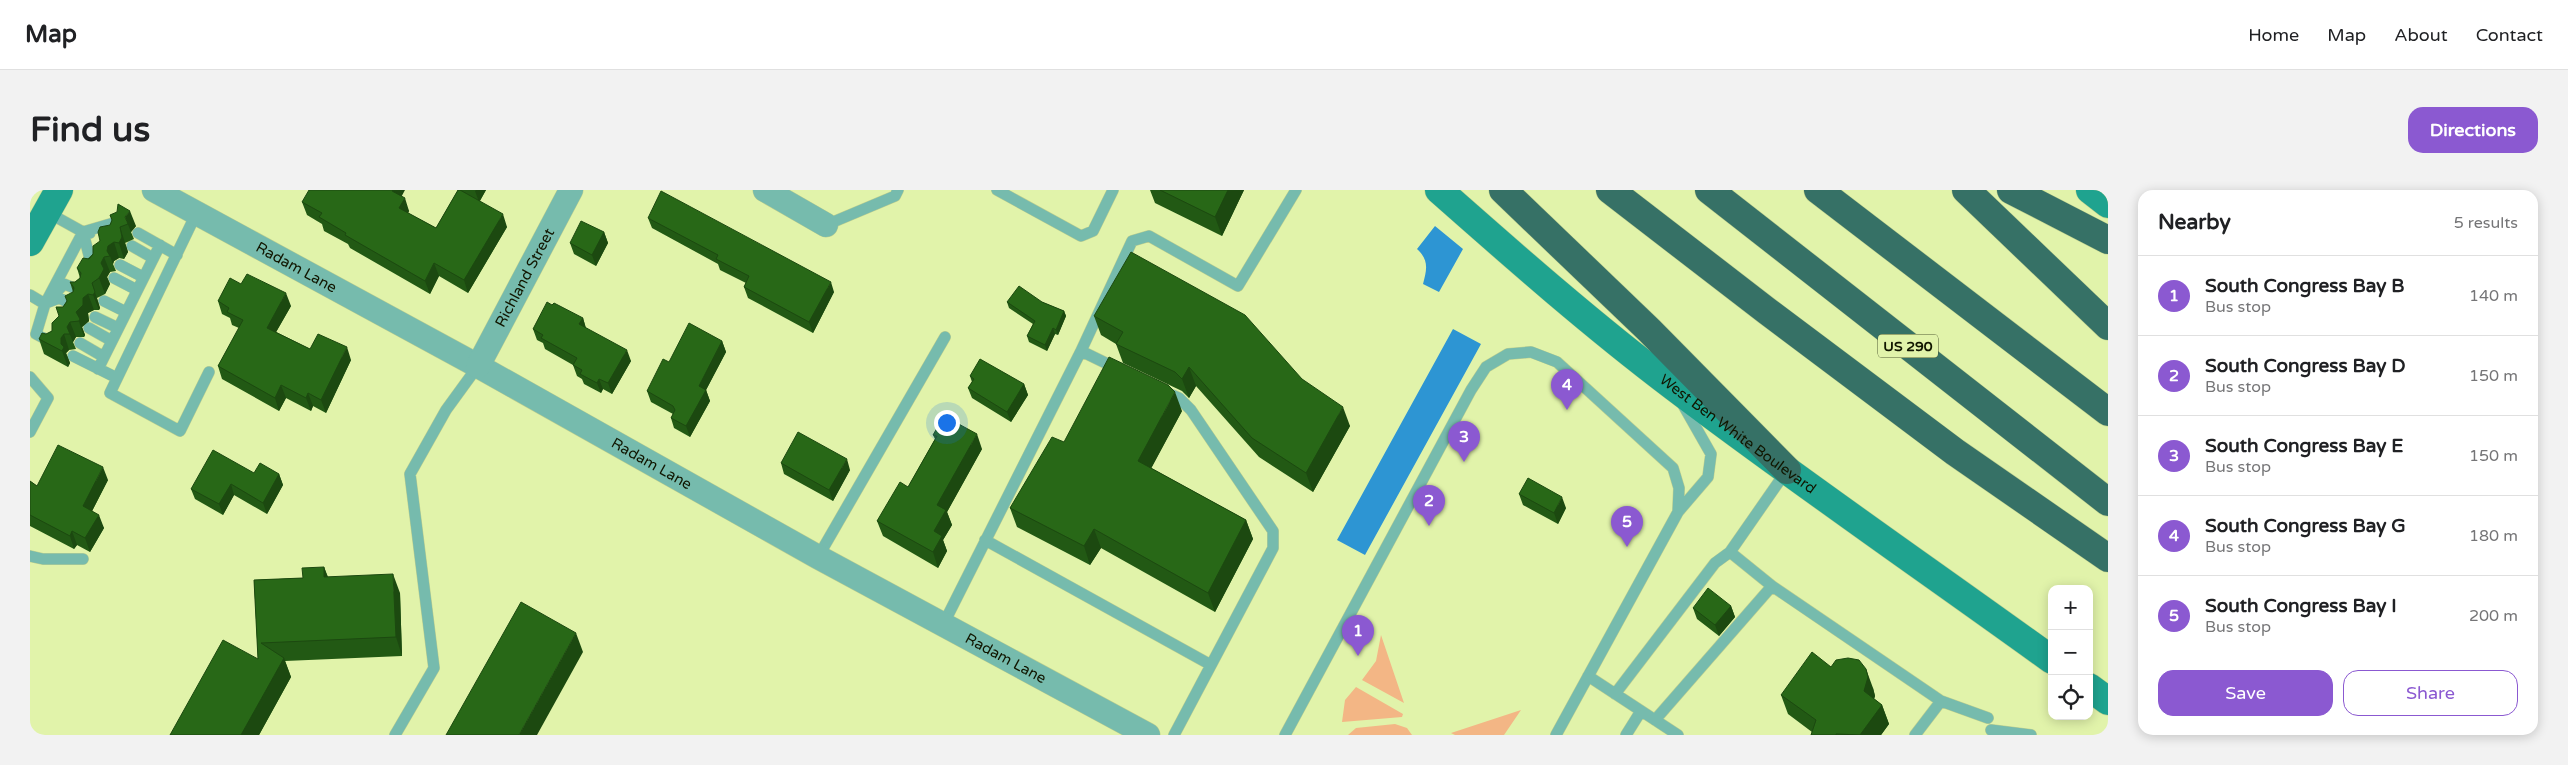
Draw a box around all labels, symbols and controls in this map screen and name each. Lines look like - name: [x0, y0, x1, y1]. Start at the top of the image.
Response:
- text: Map: [25, 20, 77, 49]
- text: Home: [2248, 24, 2299, 46]
- text: Map: [2327, 24, 2366, 46]
- text: About: [2394, 24, 2448, 46]
- text: Contact: [2476, 24, 2543, 46]
- button: Directions: [2408, 107, 2538, 153]
- text: Find us: [30, 109, 150, 151]
- text: Nearby: [2158, 210, 2231, 235]
- text: 5 results: [2454, 213, 2518, 233]
- street label: Richland Street: [491, 225, 558, 330]
- street label: Radam Lane: [253, 238, 340, 297]
- text: South Congress Bay B: [2205, 275, 2405, 297]
- text: 1: [2169, 286, 2179, 306]
- text: 140 m: [2469, 286, 2518, 306]
- text: Bus stop: [2205, 297, 2271, 317]
- road number: US 290: [1878, 334, 1938, 358]
- text: South Congress Bay D: [2205, 355, 2406, 377]
- text: 2: [2169, 366, 2179, 386]
- text: 150 m: [2469, 366, 2518, 386]
- pin: 4: [1551, 369, 1583, 410]
- street label: West Ben White Boulevard: [1656, 370, 1820, 498]
- text: Bus stop: [2205, 377, 2271, 397]
- your location: [934, 410, 960, 436]
- pin: 3: [1448, 421, 1480, 462]
- street label: Radam Lane: [608, 434, 695, 493]
- text: South Congress Bay E: [2205, 435, 2403, 457]
- text: 3: [2169, 446, 2179, 466]
- text: 150 m: [2469, 446, 2518, 466]
- text: Bus stop: [2205, 457, 2271, 477]
- pin: 2: [1413, 485, 1445, 526]
- pin: 5: [1611, 506, 1643, 547]
- text: South Congress Bay G: [2205, 515, 2406, 537]
- text: 4: [2169, 526, 2179, 546]
- text: 180 m: [2469, 526, 2518, 546]
- text: Bus stop: [2205, 537, 2271, 557]
- map controls: [2048, 585, 2093, 720]
- button: +: [2048, 585, 2093, 630]
- text: South Congress Bay I: [2205, 595, 2397, 617]
- text: 5: [2169, 606, 2179, 626]
- text: 200 m: [2469, 606, 2518, 626]
- pin: 1: [1342, 615, 1374, 656]
- text: Bus stop: [2205, 617, 2271, 637]
- street label: Radam Lane: [962, 629, 1049, 687]
- button: −: [2048, 630, 2093, 675]
- button: Save: [2158, 670, 2333, 716]
- button: Share: [2343, 670, 2518, 716]
- button: locate: [2048, 675, 2093, 720]

